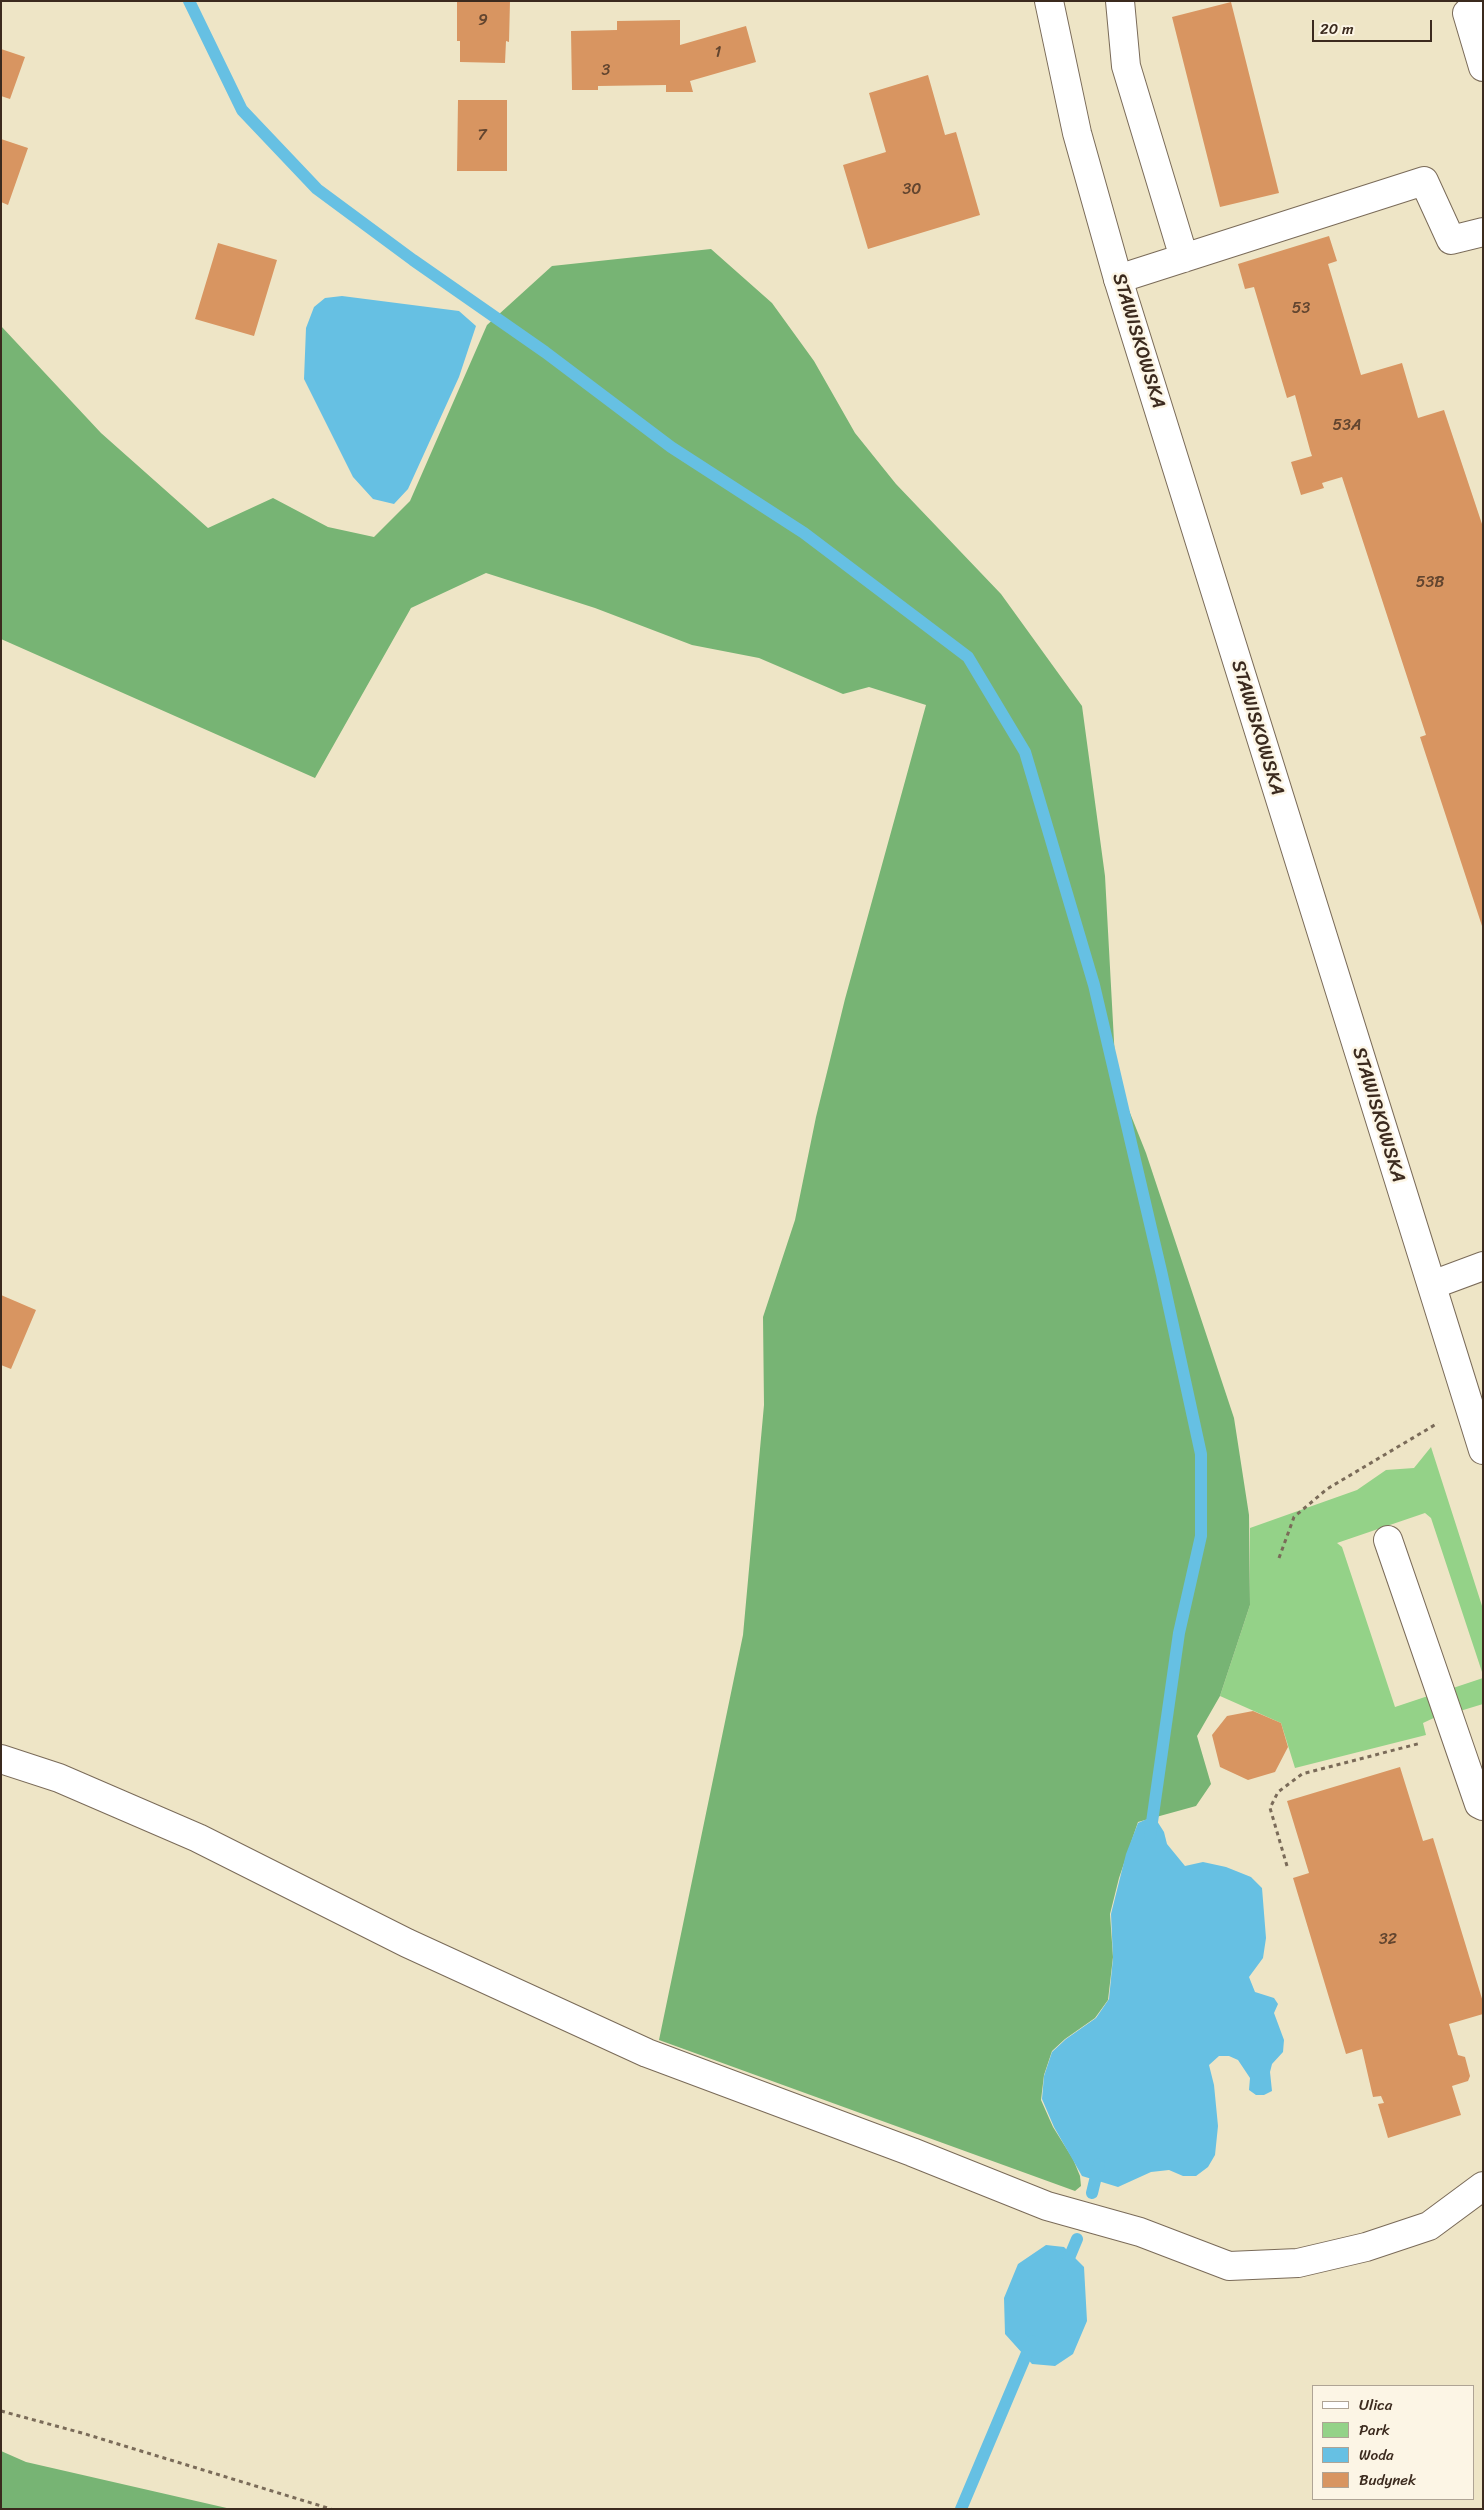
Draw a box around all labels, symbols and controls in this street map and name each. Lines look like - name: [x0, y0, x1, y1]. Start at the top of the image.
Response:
- scale bar: [1314, 10, 1434, 42]
- house number: 9: [478, 11, 488, 31]
- text: 20 m: [1320, 16, 1354, 42]
- house number: 1: [715, 43, 721, 63]
- house number: 3: [602, 61, 610, 81]
- house number: 7: [477, 126, 487, 146]
- house number: 30: [903, 180, 921, 200]
- street label: STAWISKOWSKA: [1107, 271, 1169, 411]
- house number: 53: [1292, 299, 1310, 319]
- house number: 53A: [1332, 416, 1362, 436]
- house number: 53B: [1416, 573, 1444, 593]
- street label: STAWISKOWSKA: [1226, 658, 1288, 798]
- street label: STAWISKOWSKA: [1347, 1045, 1409, 1185]
- house number: 32: [1379, 1930, 1397, 1950]
- legend: [1312, 2385, 1474, 2500]
- text: Ulica: [1359, 2392, 1392, 2418]
- text: Park: [1359, 2417, 1390, 2443]
- text: Woda: [1359, 2442, 1394, 2468]
- text: Budynek: [1359, 2467, 1416, 2493]

